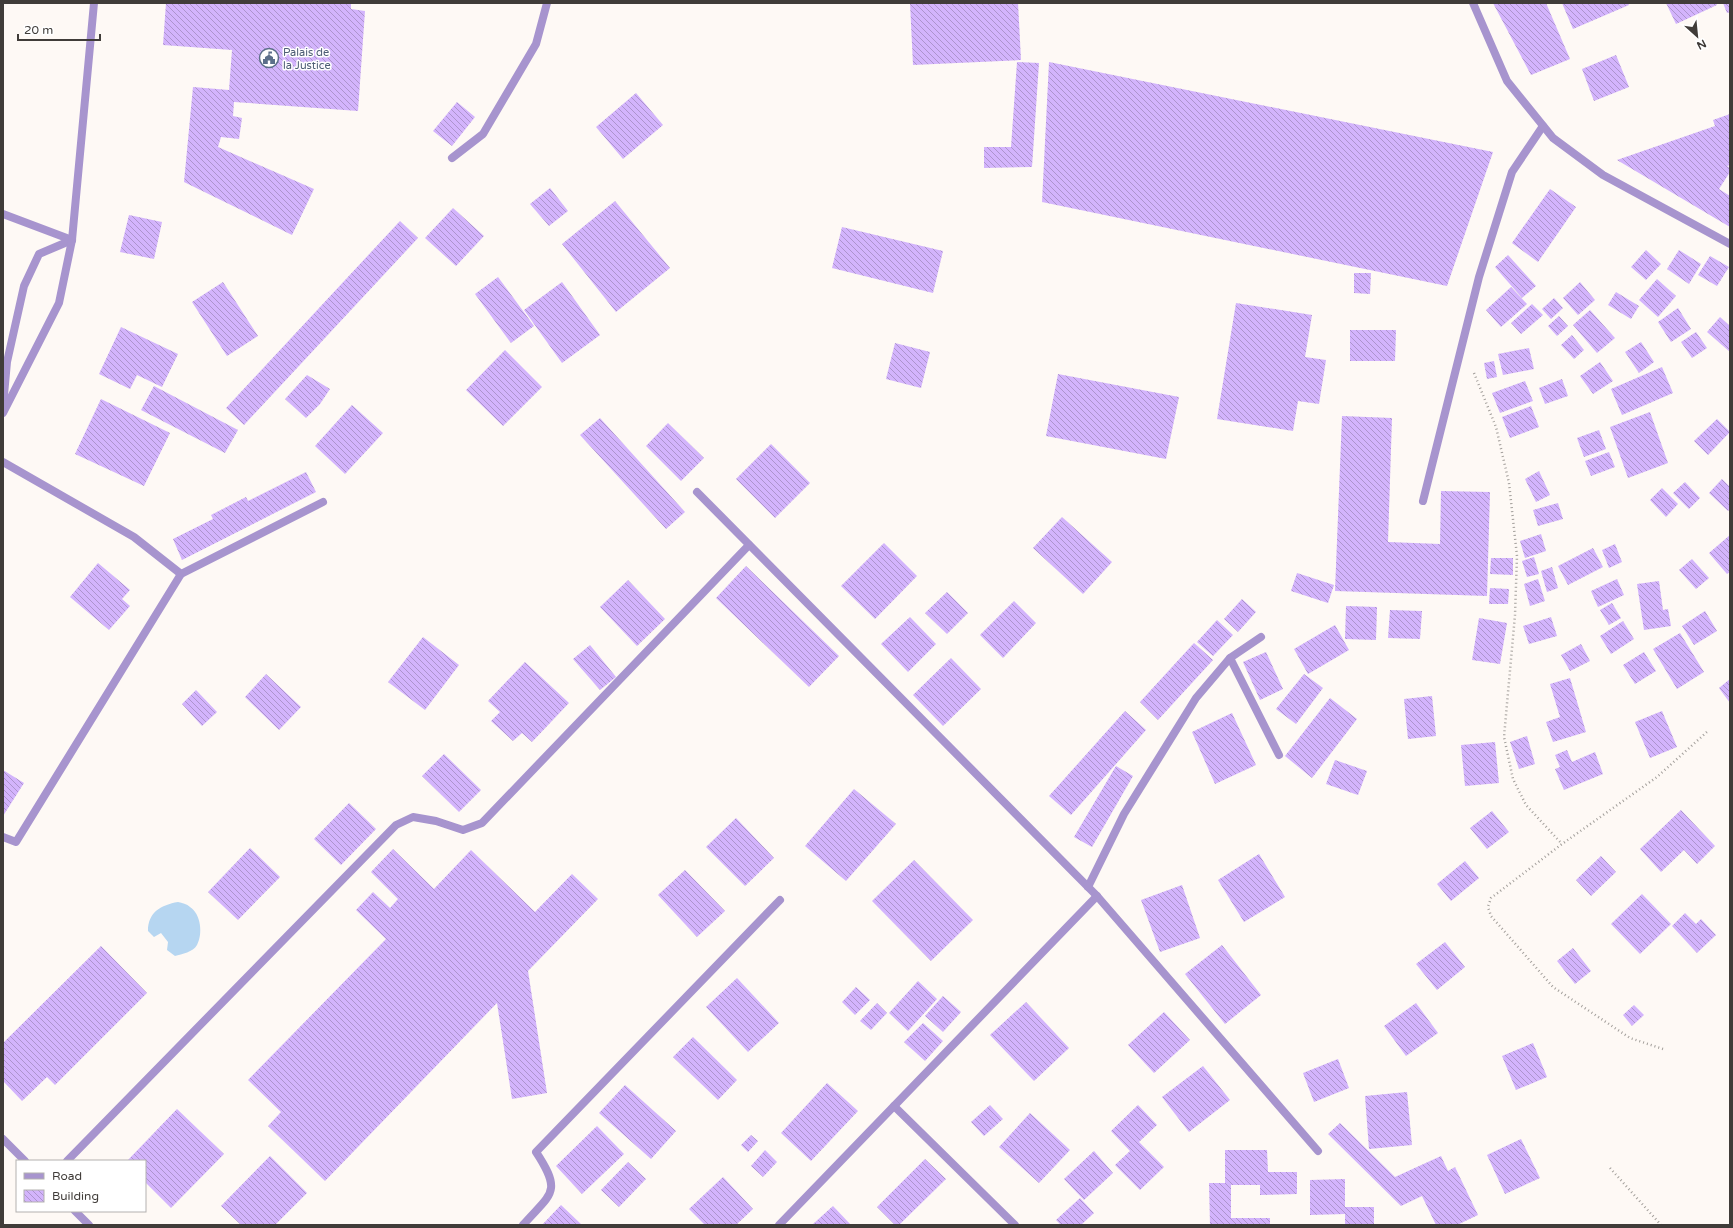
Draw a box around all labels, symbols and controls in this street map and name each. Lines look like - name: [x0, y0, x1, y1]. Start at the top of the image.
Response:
- scale bar: [18, 16, 100, 42]
- north arrow: [1677, 16, 1717, 56]
- text: 20 m: [24, 23, 53, 37]
- text: N: [1694, 37, 1708, 52]
- place label: Palais de la Justice: [283, 46, 331, 72]
- public building icon: Palais de la Justice: [258, 47, 280, 69]
- legend: [16, 1160, 146, 1212]
- text: Road: [52, 1169, 82, 1183]
- text: Building: [52, 1189, 99, 1203]

